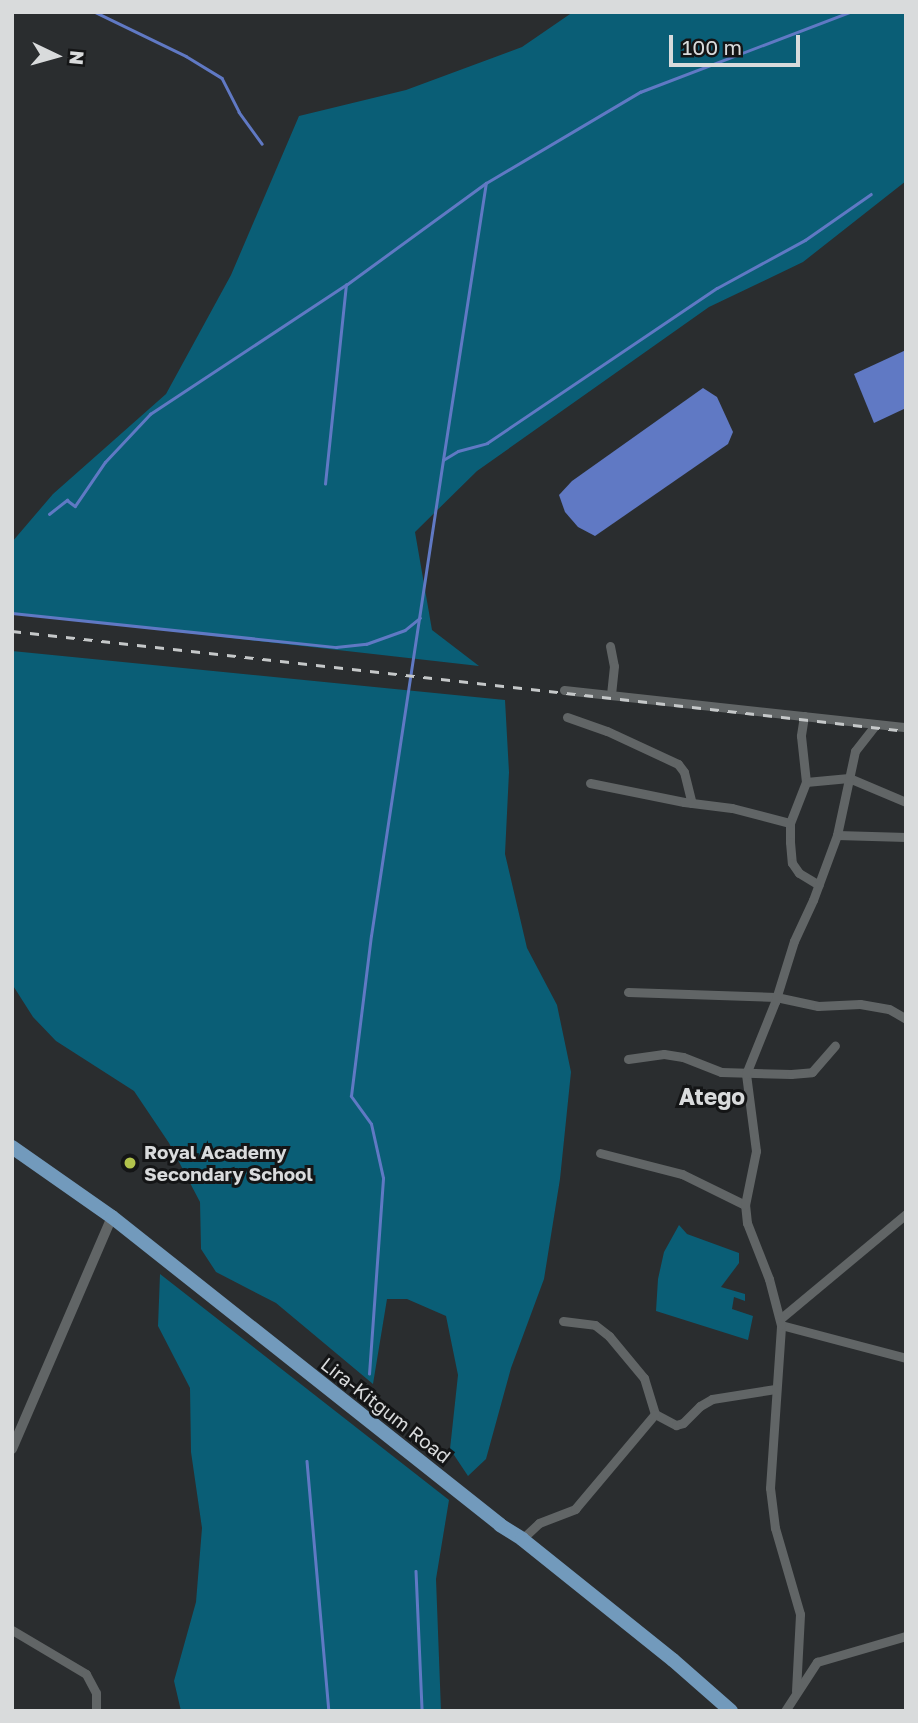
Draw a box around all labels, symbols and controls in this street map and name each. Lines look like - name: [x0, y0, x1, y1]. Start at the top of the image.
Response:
- north arrow: [21, 21, 91, 91]
- scale bar: [673, 21, 804, 65]
- text: 100 m: [682, 34, 742, 60]
- text: N: [65, 50, 90, 66]
- district label: Atego: [679, 1082, 745, 1110]
- place label: Royal Academy Secondary School: [144, 1141, 313, 1185]
- marker: Royal Academy Secondary School: [122, 1155, 138, 1171]
- street label: Lira-Kitgum Road: [317, 1352, 455, 1468]

